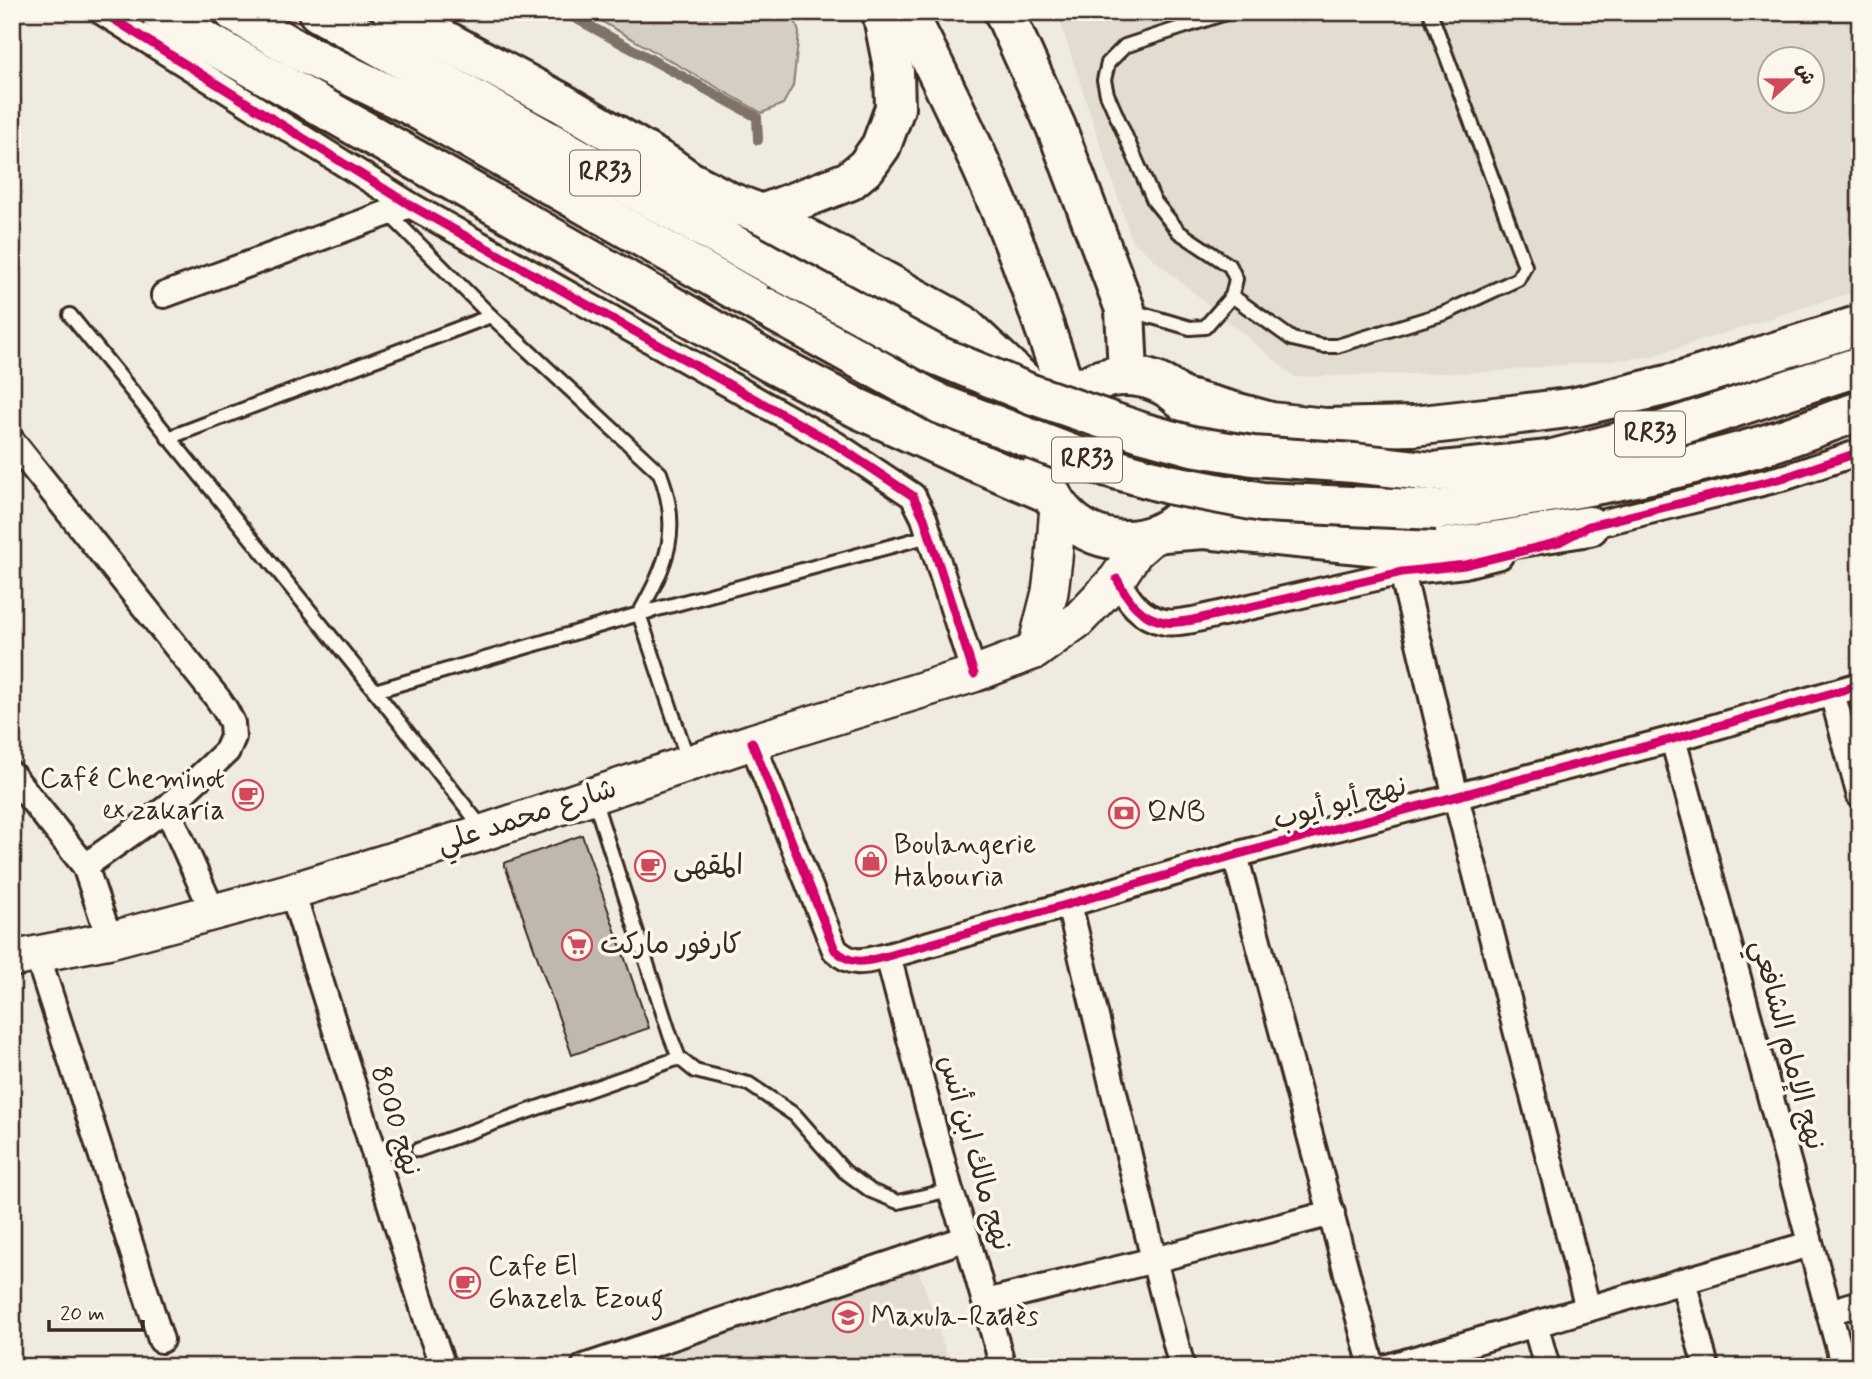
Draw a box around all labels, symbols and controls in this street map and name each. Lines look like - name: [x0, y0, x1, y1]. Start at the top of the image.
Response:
- north arrow: [1756, 46, 1826, 116]
- text: ش: [1790, 60, 1821, 89]
- road number: RR33: [570, 150, 640, 196]
- road number: RR33: [1615, 412, 1685, 456]
- road number: RR33: [1052, 437, 1122, 482]
- place label: Café Cheminot ex zakaria: [40, 761, 225, 830]
- street label: نهج أبو أيوب: [1269, 768, 1411, 840]
- street label: شارع محمد علي: [433, 771, 623, 867]
- cafe icon: Café Cheminot ex zakaria: [231, 778, 265, 812]
- place label: QNB: [1147, 795, 1206, 832]
- bank icon: QNB: [1107, 796, 1141, 830]
- place label: Boulangerie Habouria: [894, 827, 1036, 896]
- shop icon: Boulangerie Habouria: [854, 844, 888, 878]
- place label: المقهى: [673, 848, 743, 885]
- cafe icon: المقهى: [633, 849, 667, 883]
- place label: كارفور ماركت: [600, 927, 742, 964]
- supermarket icon: كارفور ماركت: [560, 928, 594, 962]
- street label: نهج الإمام الشافعي: [1737, 936, 1833, 1155]
- street label: نهج مالك ابن أنس: [928, 1051, 1020, 1255]
- street label: نهج 8000: [361, 1061, 429, 1181]
- place label: Cafe El Ghazela Ezoug: [488, 1249, 664, 1321]
- cafe icon: Cafe El Ghazela Ezoug: [448, 1266, 482, 1300]
- scale bar: [49, 1288, 144, 1332]
- place label: Maxula-Radès: [871, 1299, 1039, 1336]
- text: 20 m: [60, 1300, 105, 1328]
- school or university icon: Maxula-Radès: [831, 1300, 865, 1334]

